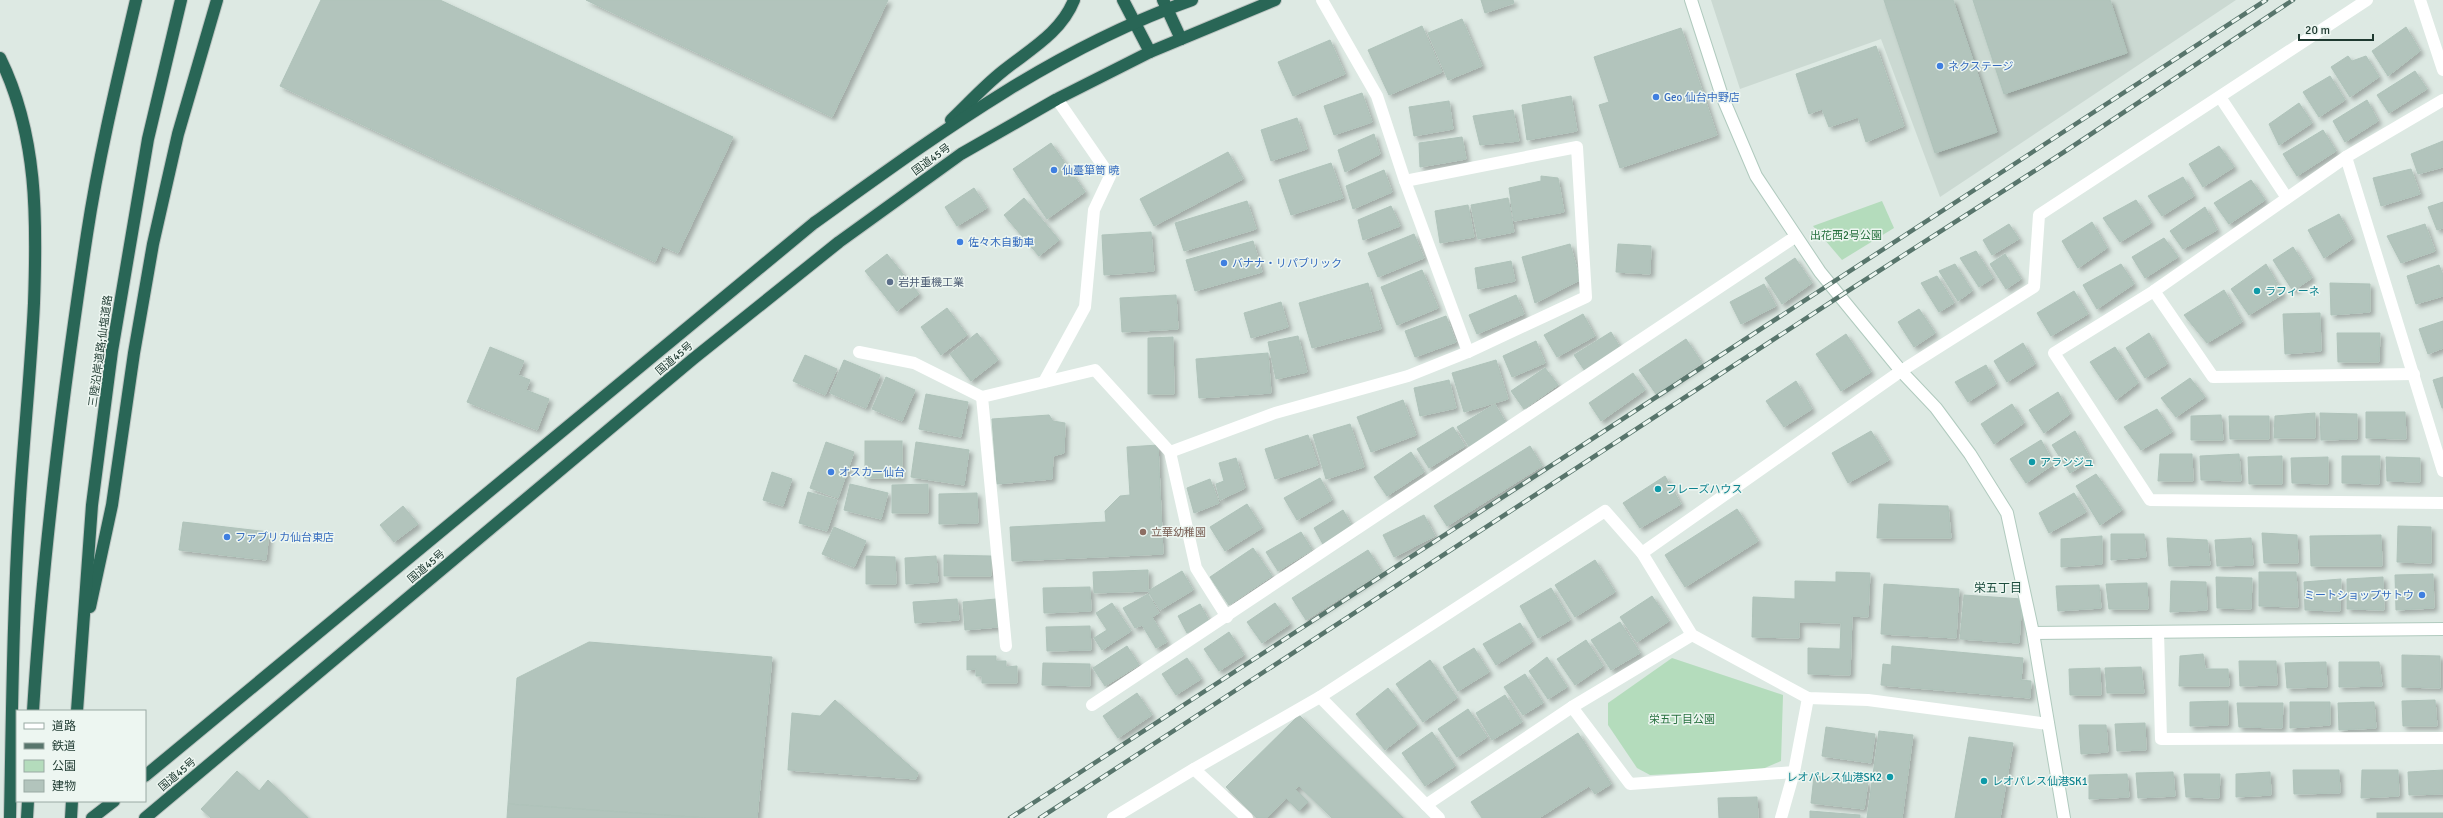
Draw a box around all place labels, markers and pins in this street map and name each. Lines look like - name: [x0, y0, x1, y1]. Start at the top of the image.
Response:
- place label: ネクステージ: [1948, 60, 2013, 73]
- marker: ネクステージ: [1935, 61, 1945, 71]
- place label: Geo 仙台中野店: [1664, 91, 1740, 104]
- marker: Geo 仙台中野店: [1651, 92, 1661, 102]
- place label: 仙臺箪笥 暁: [1062, 164, 1119, 177]
- marker: 仙臺箪笥 暁: [1049, 165, 1059, 175]
- place label: 佐々木自動車: [968, 236, 1034, 249]
- marker: 佐々木自動車: [955, 237, 965, 247]
- place label: バナナ・リパブリック: [1232, 257, 1342, 270]
- marker: バナナ・リパブリック: [1219, 258, 1229, 268]
- place label: 岩井重機工業: [898, 276, 964, 289]
- marker: 岩井重機工業: [885, 277, 895, 287]
- place label: ラフィーネ: [2265, 285, 2320, 298]
- marker: ラフィーネ: [2252, 286, 2262, 296]
- place label: アランジュ: [2040, 456, 2094, 469]
- marker: アランジュ: [2027, 457, 2037, 467]
- place label: オスカー仙台: [839, 466, 905, 479]
- marker: オスカー仙台: [826, 467, 836, 477]
- place label: フレーズハウス: [1666, 483, 1742, 496]
- marker: フレーズハウス: [1653, 484, 1663, 494]
- place label: 立華幼稚園: [1151, 526, 1206, 539]
- marker: 立華幼稚園: [1138, 527, 1148, 537]
- place label: ファブリカ仙台東店: [235, 531, 334, 544]
- marker: ファブリカ仙台東店: [222, 532, 232, 542]
- place label: ミートショップサトウ: [2304, 589, 2414, 602]
- marker: ミートショップサトウ: [2417, 590, 2427, 600]
- place label: レオパレス仙港SK2: [1786, 771, 1882, 784]
- marker: レオパレス仙港SK2: [1885, 772, 1895, 782]
- place label: レオパレス仙港SK1: [1992, 775, 2088, 788]
- marker: レオパレス仙港SK1: [1979, 776, 1989, 786]

